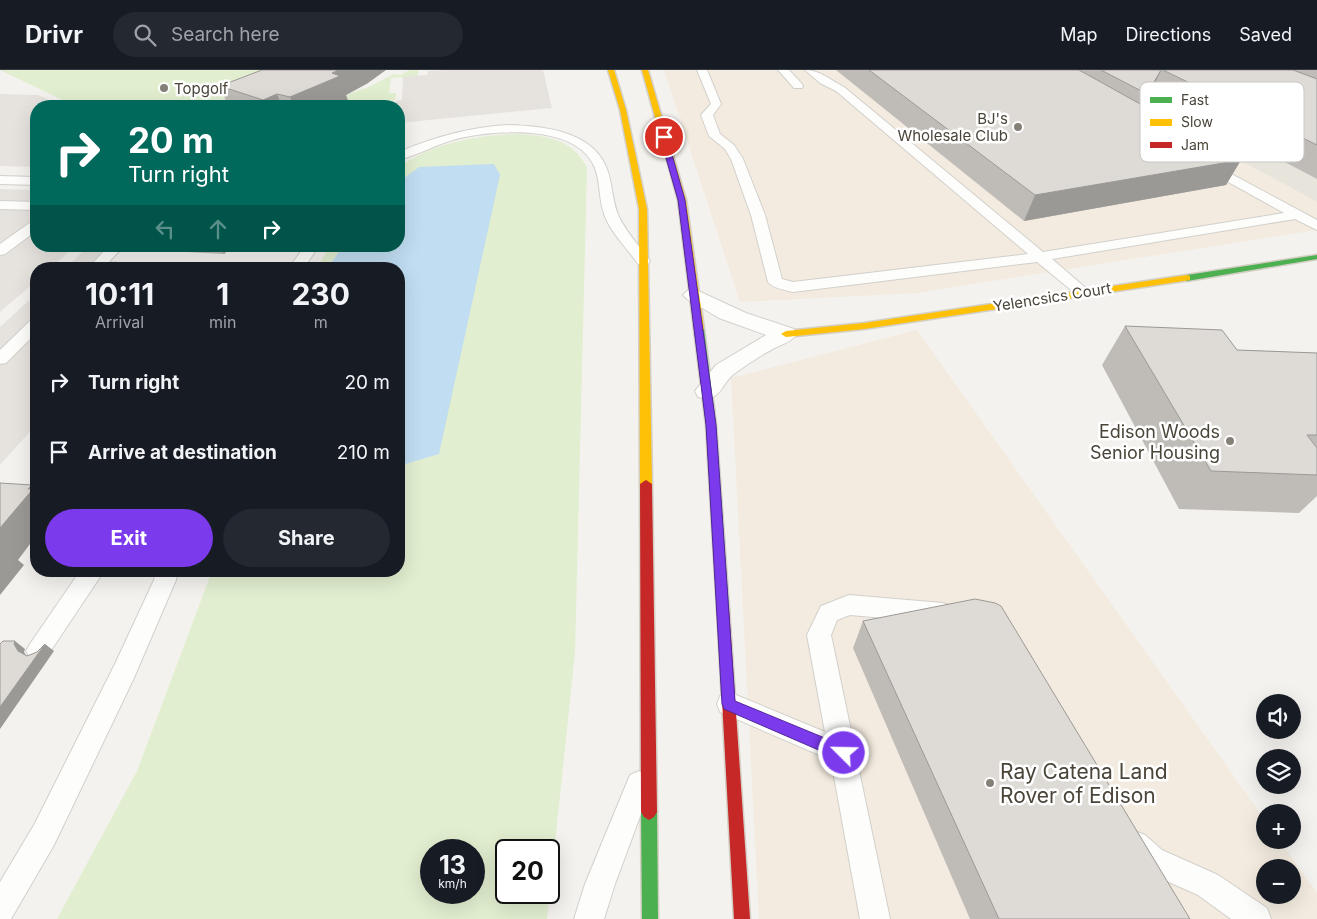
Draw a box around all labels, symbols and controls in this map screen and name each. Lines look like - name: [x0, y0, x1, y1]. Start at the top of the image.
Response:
- search box: [113, 12, 463, 57]
- text: Drivr: [25, 20, 83, 49]
- icon: search: [131, 21, 159, 49]
- text: Search here: [171, 23, 280, 46]
- text: Map: [1060, 24, 1098, 45]
- text: Directions: [1126, 24, 1211, 45]
- text: Saved: [1239, 24, 1292, 45]
- place label: Topgolf: [174, 79, 229, 98]
- marker: Topgolf: [158, 82, 170, 94]
- legend: [1140, 82, 1304, 162]
- text: Fast: [1181, 91, 1209, 108]
- place label: BJ's Wholesale Club: [897, 109, 1008, 145]
- text: Slow: [1181, 113, 1213, 130]
- pin: [643, 116, 685, 158]
- text: 20 m: [128, 119, 214, 161]
- icon: right: [45, 120, 110, 185]
- marker: BJ's Wholesale Club: [1012, 121, 1024, 133]
- icon: arrive: [650, 123, 678, 151]
- text: Jam: [1181, 136, 1209, 153]
- text: Turn right: [128, 161, 229, 187]
- icon: left: [151, 215, 179, 243]
- icon: ahead: [204, 215, 232, 243]
- icon: right: [257, 215, 285, 243]
- text: 10:11: [85, 276, 154, 312]
- text: 1: [216, 276, 229, 312]
- text: 230: [291, 276, 350, 312]
- street label: Yelencsics Court: [992, 278, 1113, 316]
- text: Arrival: [95, 312, 144, 332]
- text: min: [209, 312, 236, 332]
- text: m: [314, 312, 328, 332]
- icon: right: [45, 368, 73, 396]
- text: Turn right: [88, 371, 179, 394]
- text: 20 m: [344, 371, 390, 394]
- place label: Edison Woods Senior Housing: [1090, 421, 1220, 463]
- marker: Edison Woods Senior Housing: [1224, 435, 1236, 447]
- icon: arrive: [45, 438, 73, 466]
- text: Arrive at destination: [88, 441, 277, 464]
- text: 210 m: [337, 441, 390, 464]
- button: Exit: [45, 509, 213, 567]
- button: Share: [223, 509, 390, 567]
- map controls: [1256, 694, 1301, 904]
- button: sound: [1256, 694, 1301, 739]
- position arrow: [817, 726, 869, 778]
- button: layers: [1256, 749, 1301, 794]
- place label: Ray Catena Land Rover of Edison: [1000, 759, 1168, 808]
- marker: Ray Catena Land Rover of Edison: [984, 777, 996, 789]
- button: +: [1256, 804, 1301, 849]
- speed limit sign: 20: [495, 839, 560, 904]
- text: 13: [439, 850, 466, 880]
- button: −: [1256, 859, 1301, 904]
- text: km/h: [438, 876, 467, 891]

